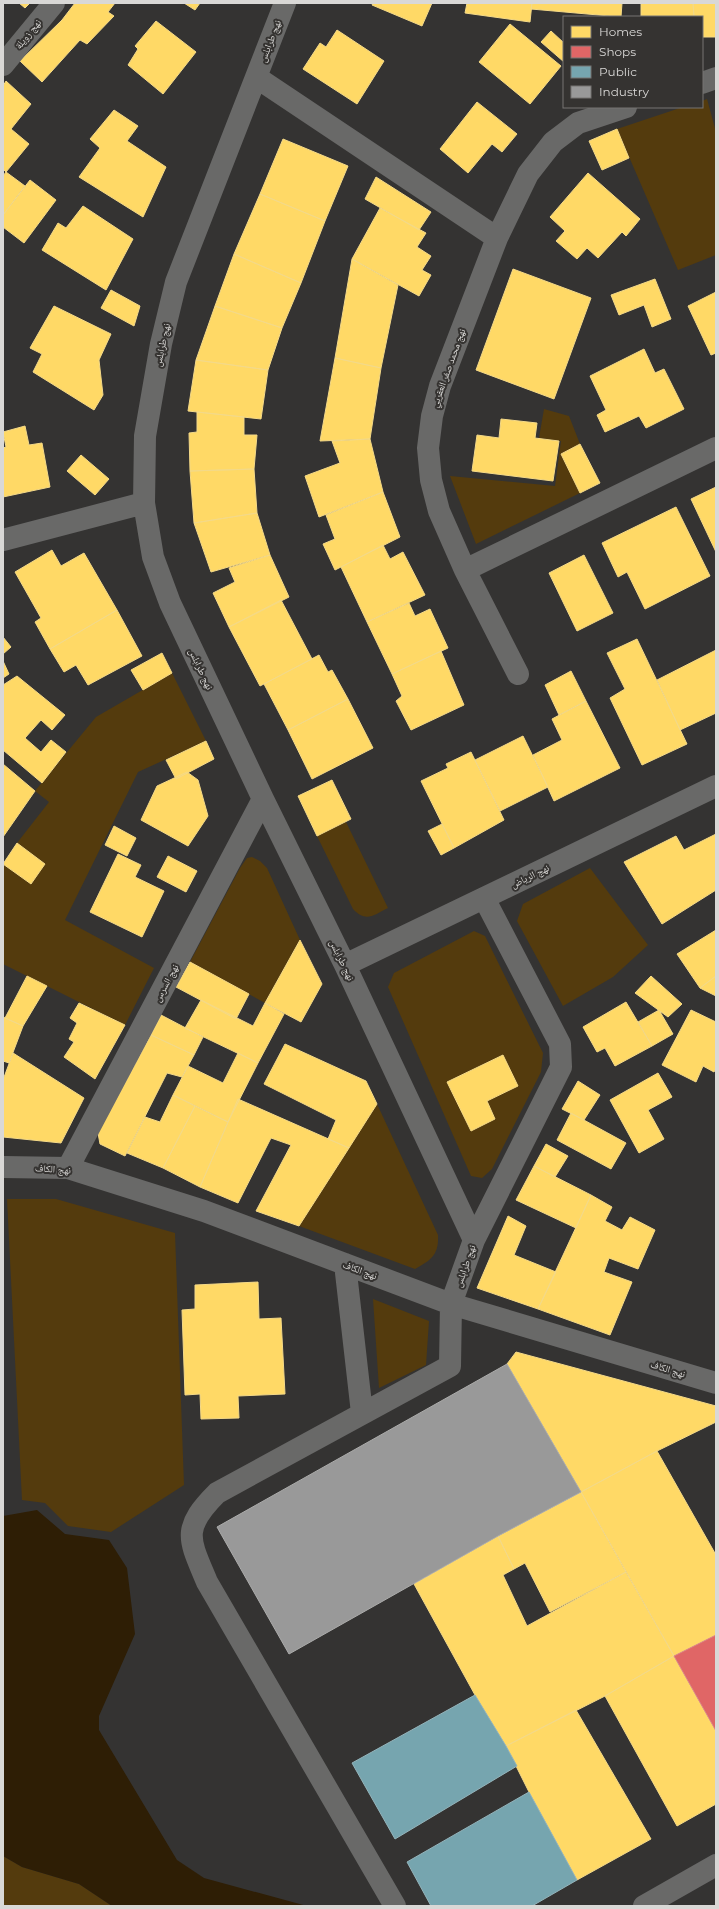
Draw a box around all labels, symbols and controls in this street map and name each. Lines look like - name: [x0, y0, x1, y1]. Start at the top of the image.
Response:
- street label: نهج زويلة: [12, 16, 44, 52]
- legend: [563, 16, 703, 108]
- street label: نهج طرابلس: [256, 18, 284, 64]
- text: Homes: [599, 24, 642, 39]
- text: Shops: [599, 44, 636, 59]
- text: Public: [599, 64, 637, 79]
- text: Industry: [599, 84, 649, 99]
- street label: نهج طرابلس: [151, 322, 173, 368]
- street label: نهج محمد صفر العقربي: [428, 327, 470, 410]
- street label: نهج طرابلس: [186, 646, 216, 692]
- street label: نهج الرياض: [509, 861, 552, 891]
- street label: نهج طرابلس: [326, 937, 358, 983]
- street label: نهج السرس: [151, 962, 182, 1004]
- street label: نهج الكاف: [35, 1161, 72, 1177]
- street label: نهج طرابلس: [452, 1243, 478, 1289]
- street label: نهج الكاف: [341, 1258, 379, 1282]
- street label: نهج الكاف: [649, 1358, 687, 1381]

